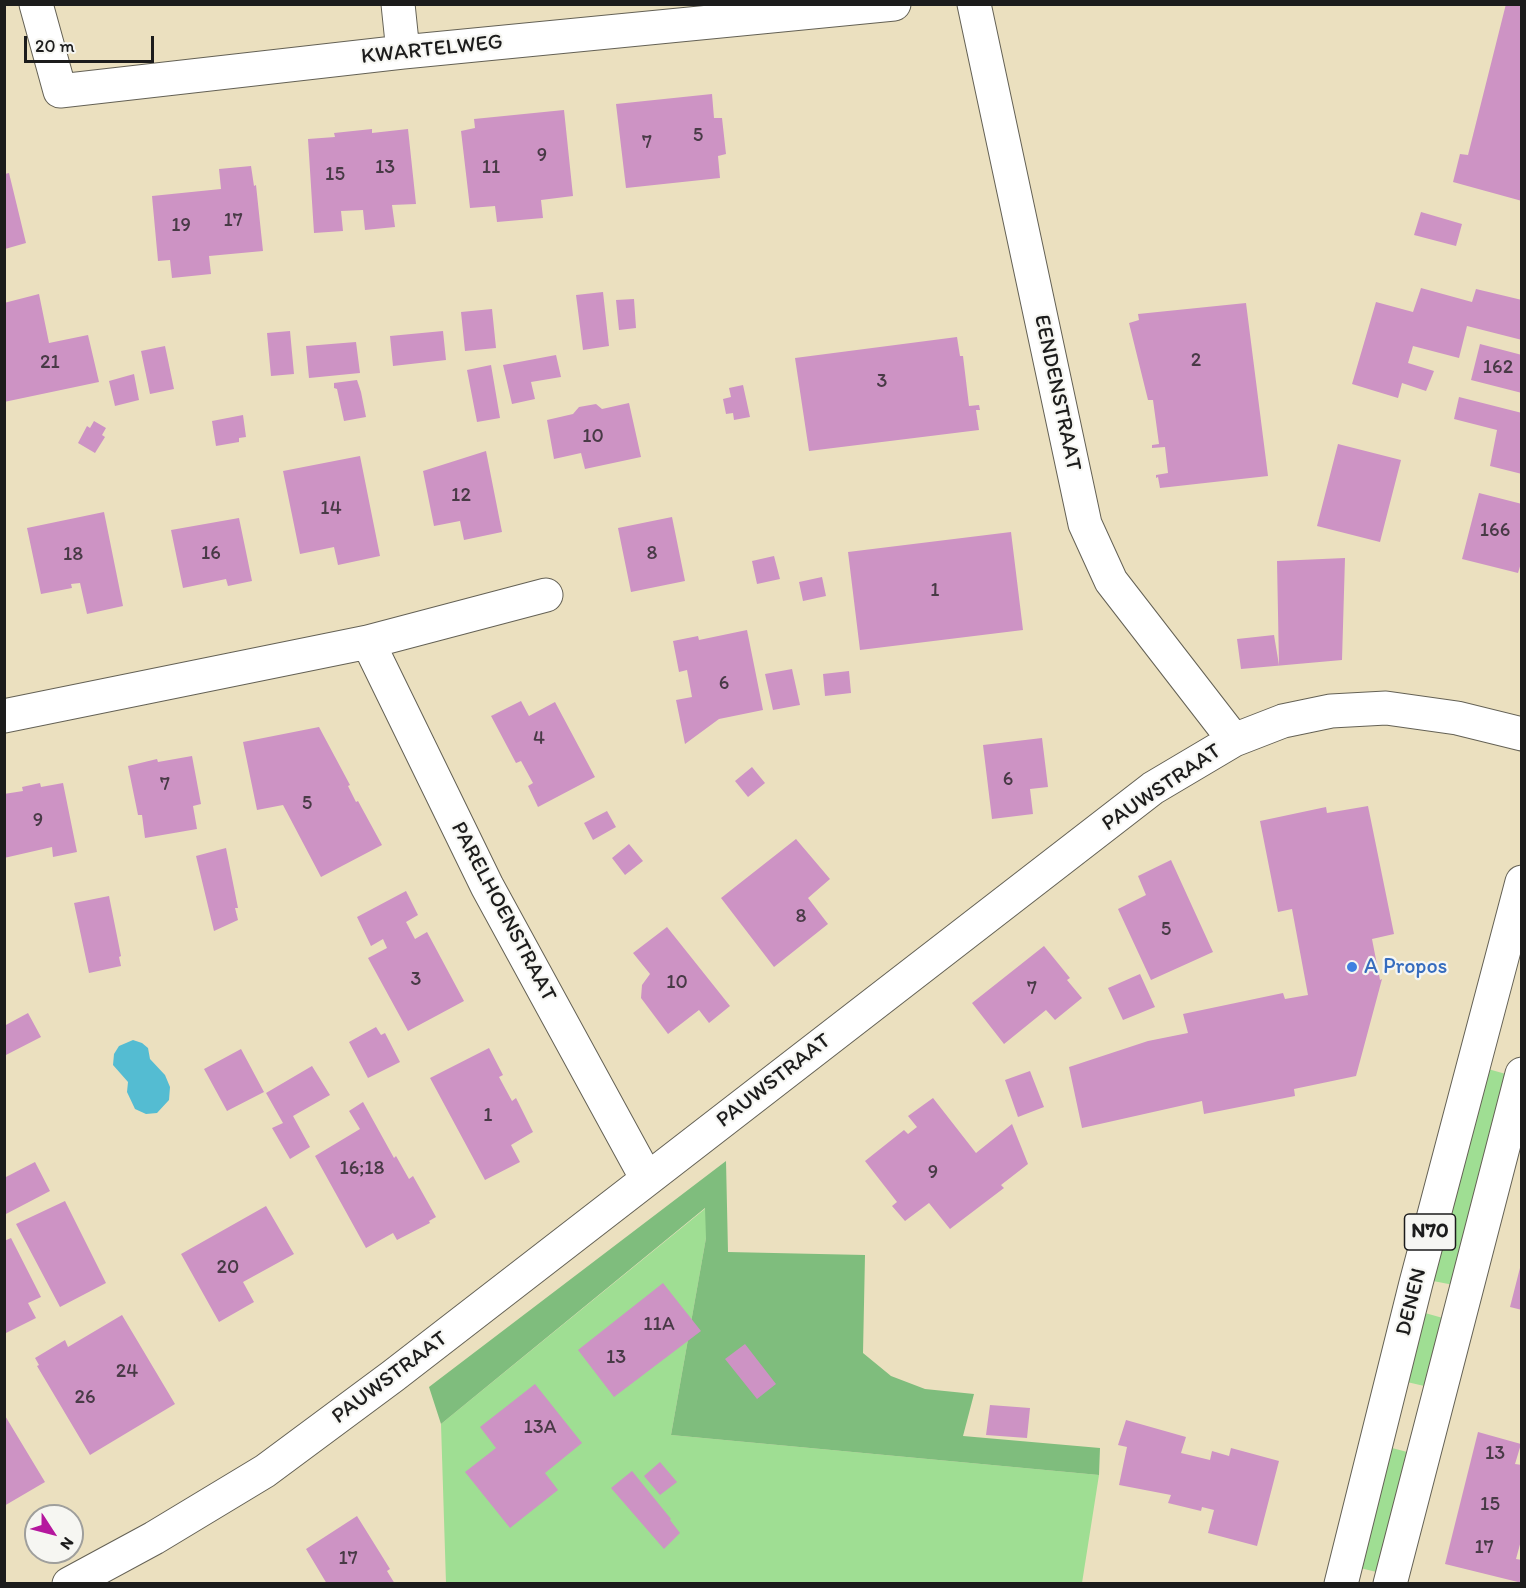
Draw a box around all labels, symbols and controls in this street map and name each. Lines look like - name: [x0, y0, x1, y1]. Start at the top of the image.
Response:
- scale bar: [27, 24, 158, 62]
- street label: KWARTELWEG: [360, 29, 504, 71]
- text: 20 m: [35, 35, 75, 57]
- house number: 5: [693, 124, 703, 148]
- house number: 7: [642, 131, 652, 155]
- house number: 9: [537, 144, 547, 168]
- house number: 13: [375, 156, 395, 180]
- house number: 11: [482, 156, 500, 180]
- house number: 15: [325, 163, 345, 187]
- house number: 17: [223, 209, 243, 233]
- house number: 19: [171, 214, 191, 238]
- street label: EENDENSTRAAT: [1028, 312, 1086, 474]
- house number: 2: [1191, 349, 1201, 373]
- house number: 21: [40, 351, 60, 375]
- house number: 162: [1483, 356, 1513, 380]
- house number: 3: [877, 370, 887, 394]
- house number: 10: [582, 425, 604, 449]
- house number: 12: [451, 484, 471, 508]
- house number: 14: [320, 497, 342, 521]
- house number: 166: [1480, 519, 1510, 543]
- house number: 16: [201, 542, 221, 566]
- house number: 8: [647, 542, 657, 566]
- house number: 18: [63, 543, 83, 567]
- house number: 1: [930, 579, 940, 603]
- house number: 6: [719, 672, 729, 696]
- house number: 4: [533, 727, 545, 751]
- street label: PAUWSTRAAT: [1097, 738, 1227, 838]
- house number: 6: [1003, 768, 1013, 792]
- house number: 7: [160, 773, 170, 797]
- house number: 5: [302, 792, 312, 816]
- house number: 9: [33, 809, 43, 833]
- street label: PARELHOENSTRAAT: [444, 818, 562, 1006]
- house number: 8: [796, 905, 806, 929]
- house number: 5: [1161, 918, 1171, 942]
- place label: A Propos: [1364, 954, 1448, 980]
- marker: A Propos: [1345, 960, 1359, 974]
- house number: 3: [411, 968, 421, 992]
- house number: 10: [666, 971, 688, 995]
- house number: 7: [1027, 977, 1037, 1001]
- street label: PAUWSTRAAT: [711, 1028, 837, 1134]
- house number: 1: [483, 1104, 493, 1128]
- house number: 16;18: [339, 1157, 385, 1181]
- house number: 9: [928, 1161, 938, 1185]
- road number: N70: [1404, 1214, 1456, 1250]
- house number: 20: [217, 1256, 239, 1280]
- street label: DENEN: [1391, 1265, 1433, 1339]
- house number: 11A: [643, 1313, 675, 1337]
- street label: PAUWSTRAAT: [327, 1326, 453, 1430]
- house number: 13: [606, 1346, 626, 1370]
- house number: 24: [116, 1360, 138, 1384]
- house number: 26: [74, 1386, 96, 1410]
- house number: 13A: [524, 1416, 556, 1440]
- house number: 13: [1485, 1442, 1505, 1466]
- house number: 15: [1480, 1493, 1500, 1517]
- north arrow: [24, 1504, 84, 1564]
- text: N: [56, 1534, 78, 1554]
- house number: 17: [1474, 1536, 1494, 1560]
- house number: 17: [338, 1547, 358, 1571]

